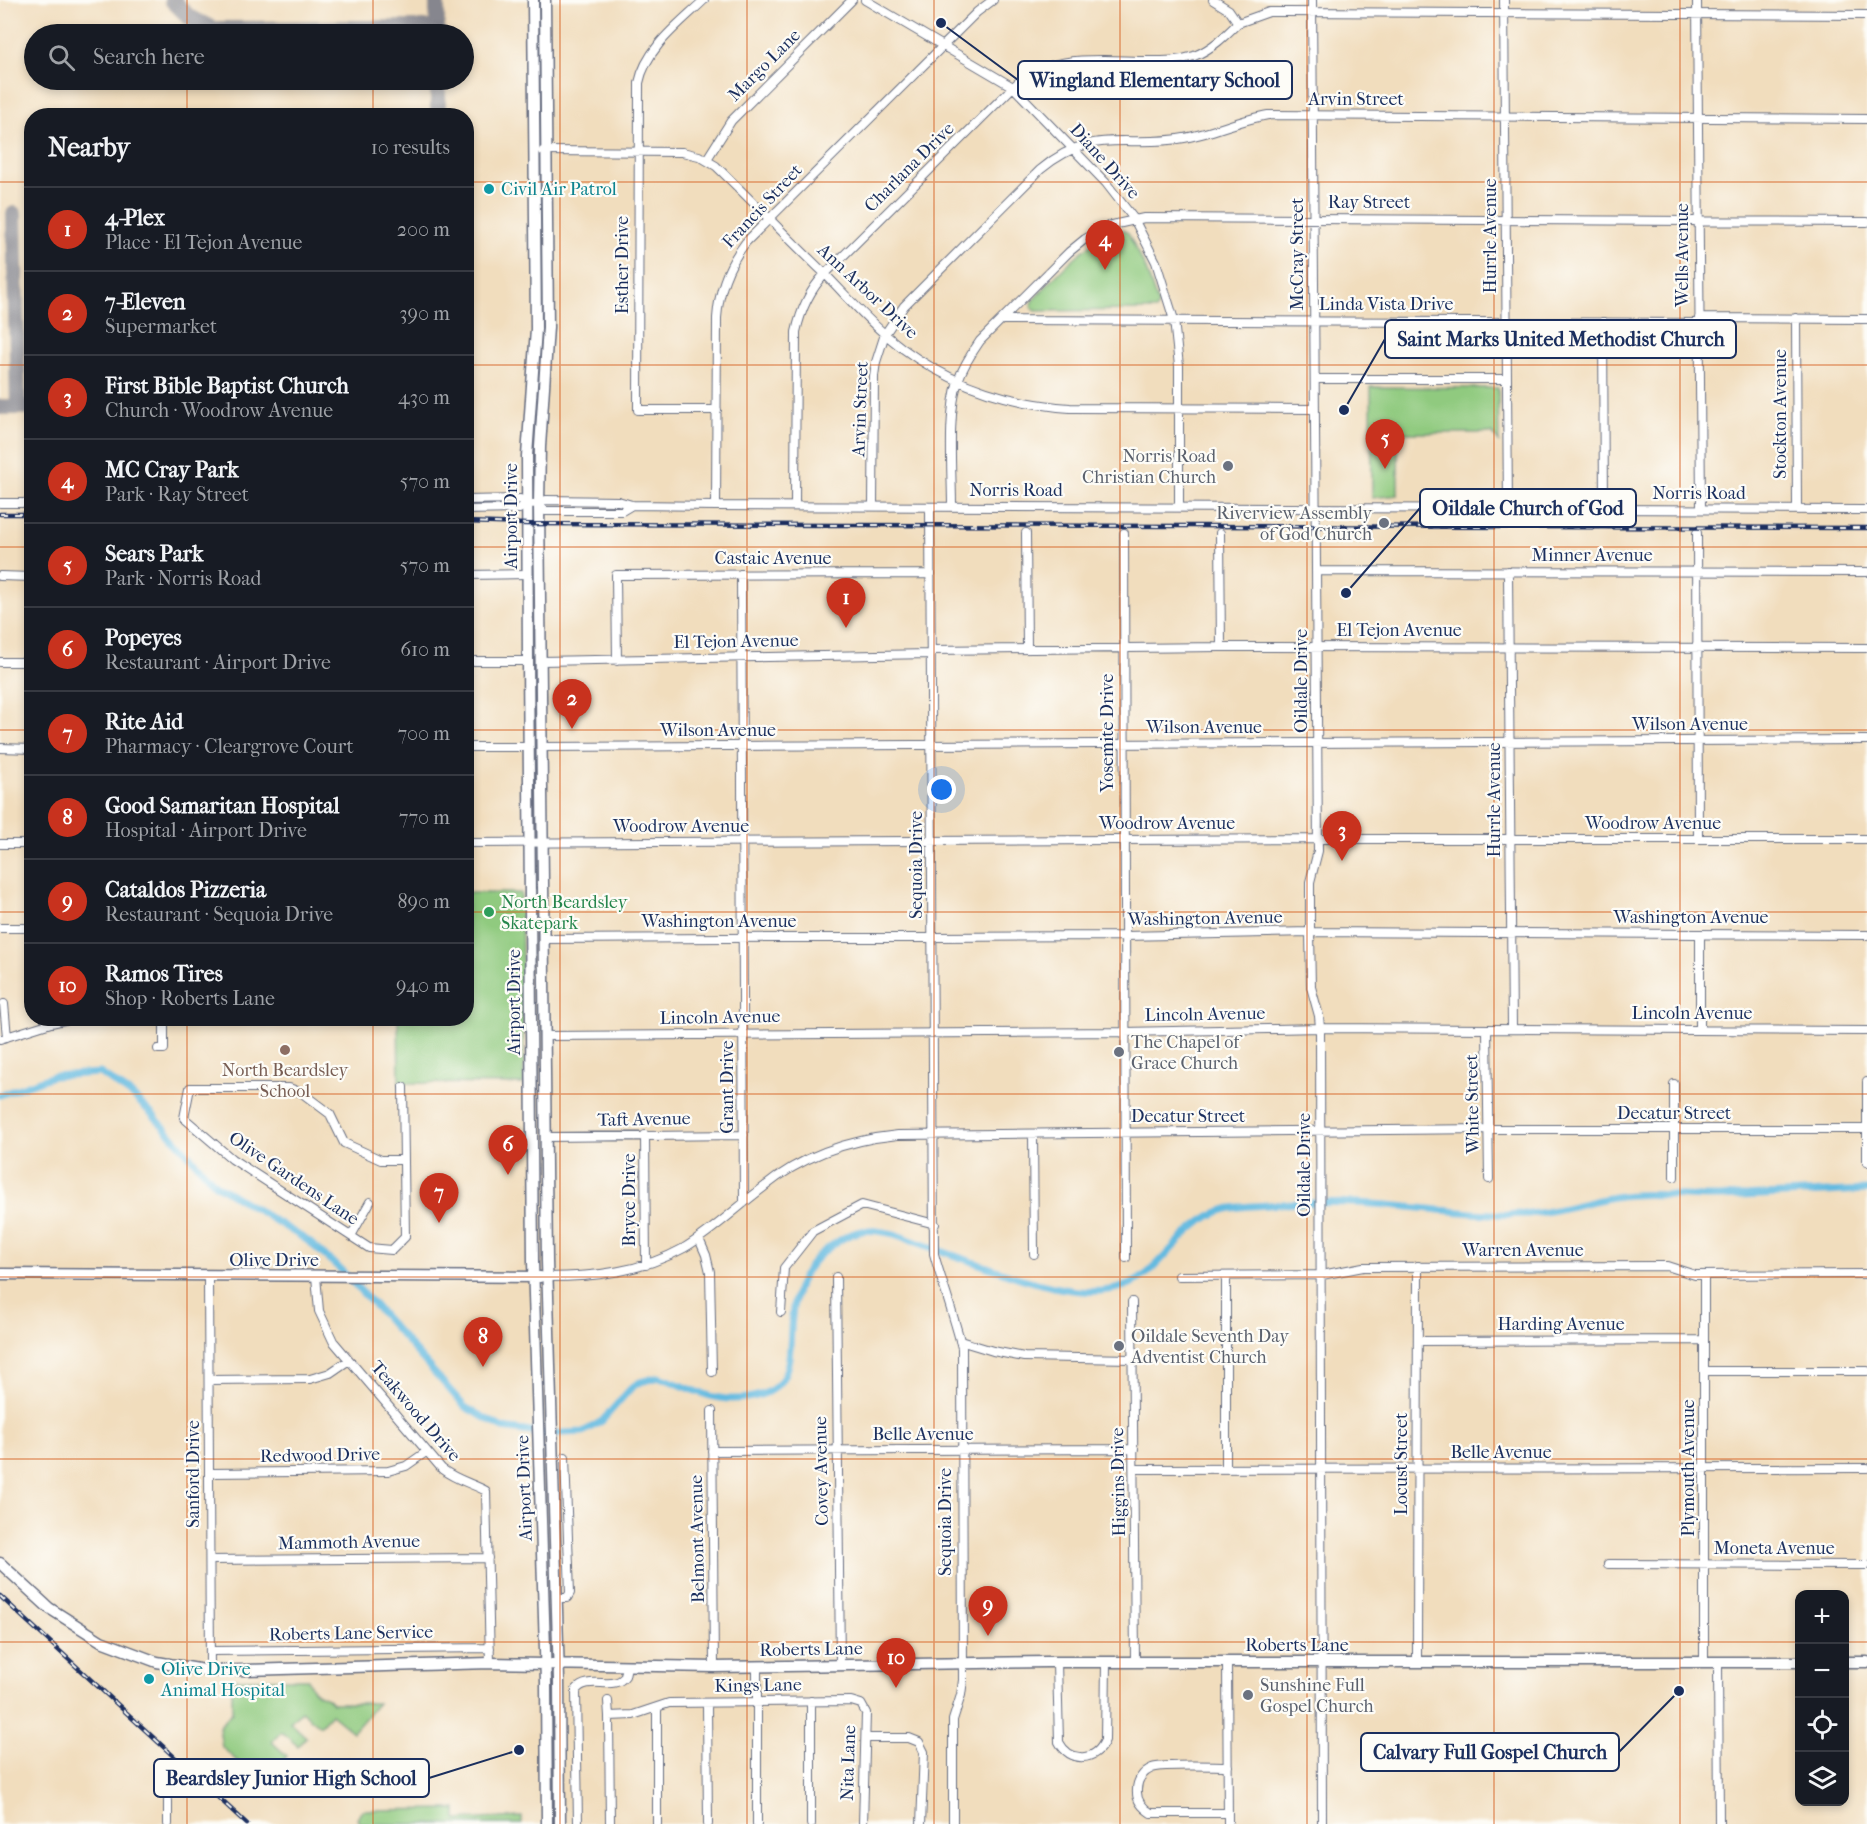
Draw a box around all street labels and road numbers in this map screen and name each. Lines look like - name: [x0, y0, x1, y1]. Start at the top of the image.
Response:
- street label: Margo Lane: [724, 25, 805, 106]
- street label: Arvin Street: [1307, 89, 1404, 110]
- street label: Charlana Drive: [860, 118, 959, 216]
- street label: Diane Drive: [1065, 119, 1144, 204]
- street label: Francis Street: [718, 160, 807, 253]
- street label: Hurrle Avenue: [1480, 178, 1501, 294]
- street label: Ray Street: [1328, 192, 1411, 213]
- street label: McCray Street: [1287, 197, 1308, 310]
- street label: Wells Avenue: [1672, 203, 1693, 308]
- street label: Esther Drive: [612, 216, 633, 314]
- street label: Ann Arbor Drive: [812, 239, 922, 343]
- street label: Linda Vista Drive: [1319, 294, 1453, 315]
- street label: Stockton Avenue: [1770, 349, 1791, 479]
- street label: Arvin Street: [848, 360, 873, 458]
- street label: Airport Drive: [501, 463, 522, 570]
- street label: Norris Road: [969, 480, 1063, 501]
- street label: Norris Road: [1652, 483, 1746, 504]
- street label: Minner Avenue: [1531, 545, 1653, 566]
- street label: Castaic Avenue: [715, 548, 832, 569]
- street label: El Tejon Avenue: [1336, 620, 1462, 641]
- street label: Oildale Drive: [1291, 629, 1312, 733]
- street label: El Tejon Avenue: [673, 630, 799, 653]
- street label: Yosemite Drive: [1097, 674, 1118, 793]
- street label: Wilson Avenue: [1631, 714, 1748, 735]
- street label: Wilson Avenue: [1145, 717, 1262, 738]
- street label: Wilson Avenue: [659, 720, 776, 741]
- street label: Hurrle Avenue: [1484, 742, 1505, 858]
- street label: Sequoia Drive: [906, 811, 927, 919]
- street label: Woodrow Avenue: [1098, 813, 1235, 834]
- street label: Woodrow Avenue: [1584, 813, 1721, 834]
- street label: Woodrow Avenue: [612, 816, 749, 837]
- street label: Washington Avenue: [1126, 907, 1283, 930]
- street label: Washington Avenue: [1613, 907, 1769, 928]
- street label: Washington Avenue: [641, 911, 797, 932]
- street label: Airport Drive: [504, 949, 525, 1056]
- street label: Lincoln Avenue: [1144, 1003, 1266, 1026]
- street label: Lincoln Avenue: [1632, 1003, 1752, 1024]
- street label: Lincoln Avenue: [659, 1006, 781, 1029]
- street label: Grant Drive: [717, 1040, 738, 1134]
- street label: White Street: [1461, 1053, 1484, 1155]
- street label: Decatur Street: [1617, 1103, 1732, 1124]
- street label: Decatur Street: [1131, 1106, 1246, 1127]
- street label: Taft Avenue: [597, 1108, 691, 1131]
- street label: Oildale Drive: [1294, 1113, 1315, 1217]
- street label: Olive Gardens Lane: [225, 1127, 363, 1230]
- street label: Bryce Drive: [619, 1153, 640, 1247]
- street label: Warren Avenue: [1461, 1240, 1584, 1261]
- street label: Olive Drive: [229, 1250, 319, 1271]
- street label: Harding Avenue: [1497, 1314, 1625, 1335]
- street label: Teakwood Drive: [366, 1357, 465, 1466]
- street label: Plymouth Avenue: [1678, 1399, 1699, 1537]
- street label: Locust Street: [1391, 1412, 1412, 1515]
- street label: Covey Avenue: [810, 1416, 833, 1526]
- street label: Sanford Drive: [183, 1420, 204, 1528]
- street label: Belle Avenue: [872, 1424, 974, 1445]
- street label: Higgins Drive: [1107, 1427, 1130, 1537]
- street label: Airport Drive: [512, 1435, 537, 1542]
- street label: Belle Avenue: [1450, 1442, 1552, 1463]
- street label: Redwood Drive: [260, 1444, 380, 1467]
- street label: Sequoia Drive: [935, 1468, 956, 1576]
- street label: Belmont Avenue: [686, 1475, 709, 1603]
- street label: Mammoth Avenue: [278, 1531, 420, 1554]
- street label: Moneta Avenue: [1713, 1538, 1835, 1559]
- street label: Roberts Lane Service: [269, 1622, 433, 1645]
- street label: Roberts Lane: [1245, 1635, 1349, 1656]
- street label: Roberts Lane: [759, 1638, 863, 1661]
- street label: Kings Lane: [714, 1674, 802, 1697]
- street label: Nita Lane: [837, 1725, 860, 1801]

